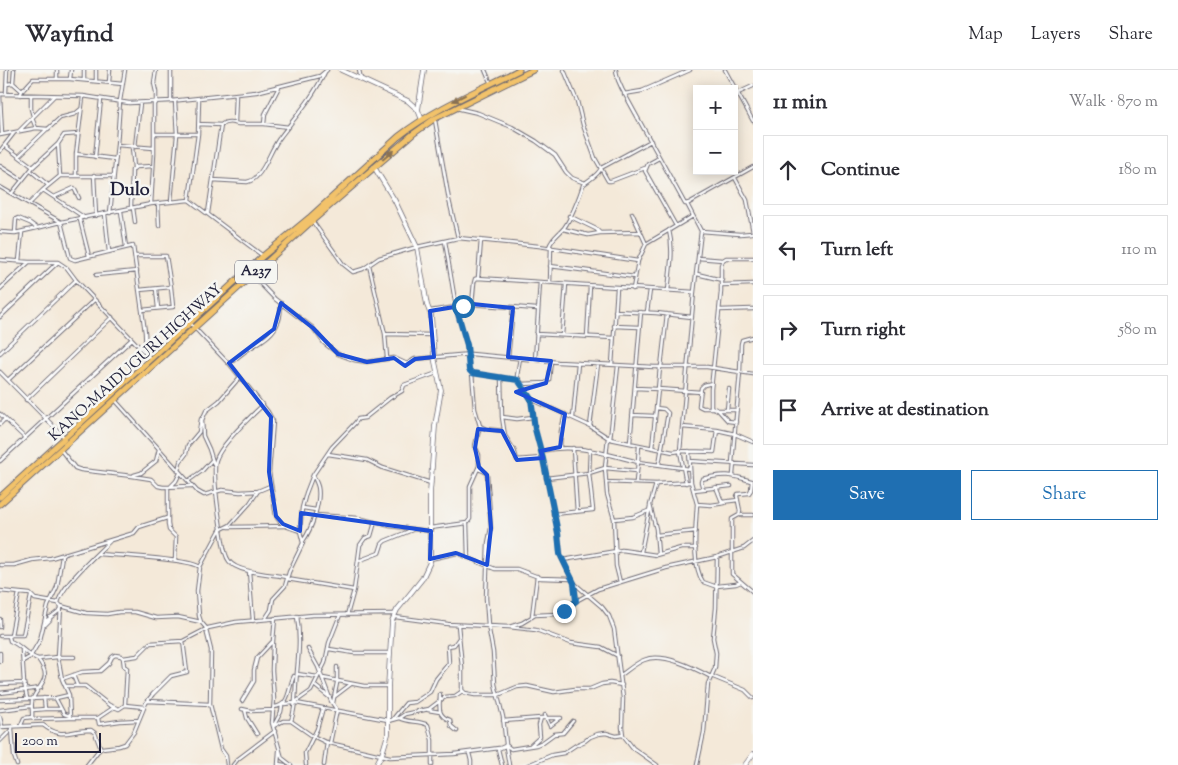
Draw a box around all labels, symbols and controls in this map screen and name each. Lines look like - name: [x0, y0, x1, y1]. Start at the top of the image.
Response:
- text: Wayfind: [25, 18, 113, 52]
- text: Map: [968, 22, 1003, 48]
- text: Layers: [1031, 22, 1081, 48]
- text: Share: [1109, 22, 1153, 48]
- map controls: [693, 85, 738, 175]
- button: +: [693, 85, 738, 130]
- text: 11 min: [773, 88, 828, 118]
- text: Walk · 870 m: [1069, 91, 1158, 114]
- one-way arrow: [451, 94, 466, 102]
- button: −: [693, 130, 738, 175]
- one-way arrow: [381, 150, 394, 161]
- icon: ahead: [774, 156, 802, 184]
- text: Continue: [821, 157, 900, 184]
- text: 180 m: [1118, 159, 1157, 182]
- district label: Dulo: [110, 178, 150, 204]
- icon: left: [774, 236, 802, 264]
- text: Turn left: [821, 237, 893, 264]
- text: 110 m: [1121, 239, 1157, 262]
- road number: A237: [235, 260, 277, 283]
- street label: KANO-MAIDUGURI HIGHWAY: [45, 279, 228, 447]
- route start: [452, 295, 475, 318]
- icon: right: [774, 316, 802, 344]
- text: Turn right: [821, 317, 905, 344]
- text: 580 m: [1118, 319, 1157, 342]
- icon: arrive: [774, 396, 802, 424]
- text: Arrive at destination: [821, 397, 989, 424]
- button: Save: [773, 470, 961, 520]
- button: Share: [971, 470, 1158, 520]
- route end: [553, 600, 576, 623]
- scale bar: [15, 730, 101, 753]
- text: 200 m: [22, 732, 58, 752]

